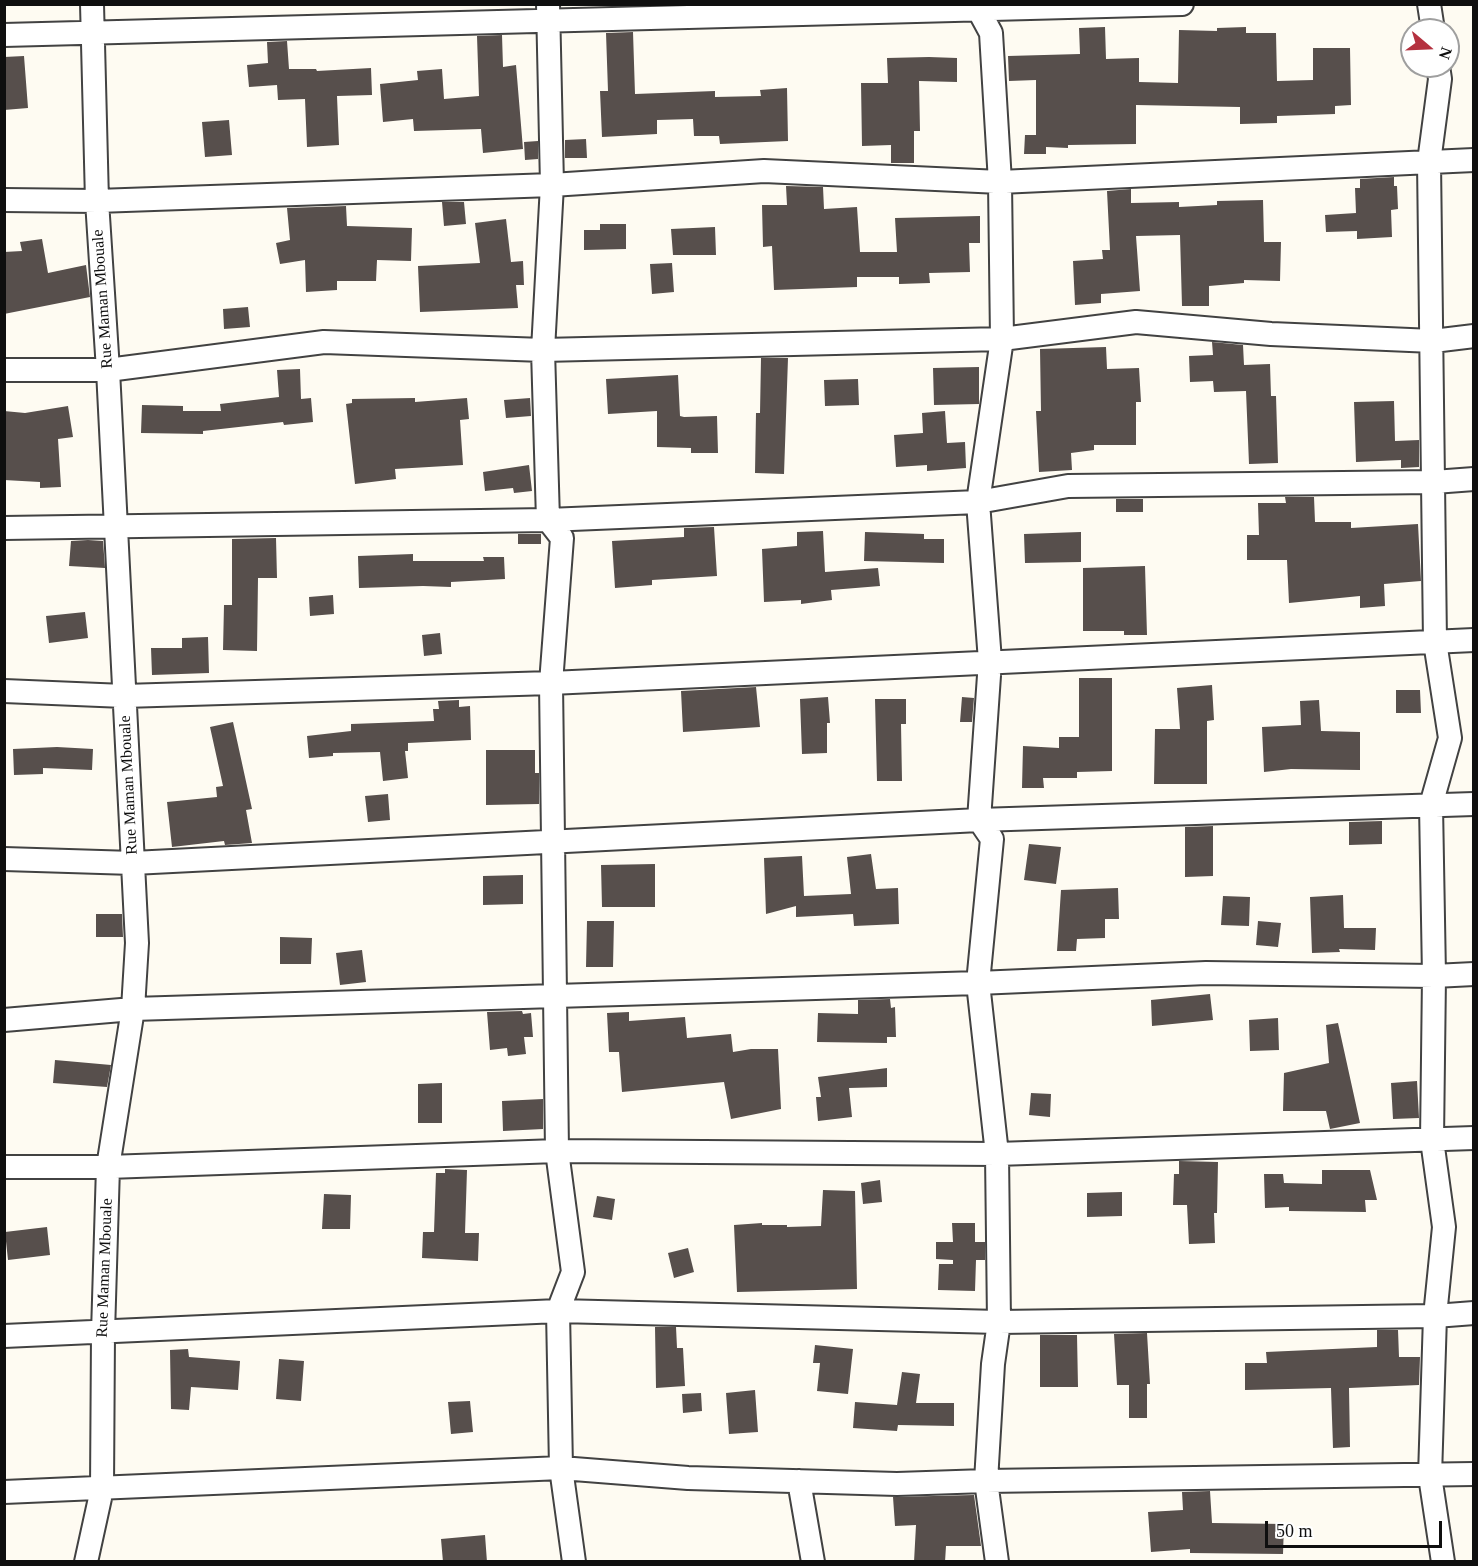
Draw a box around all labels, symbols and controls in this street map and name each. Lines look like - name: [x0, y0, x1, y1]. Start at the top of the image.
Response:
- north arrow: [1400, 18, 1460, 78]
- text: N: [1436, 45, 1456, 62]
- street label: Rue Maman Mbouale: [89, 229, 117, 369]
- street label: Rue Maman Mbouale: [116, 715, 142, 855]
- street label: Rue Maman Mbouale: [93, 1198, 117, 1338]
- scale bar: [1268, 1509, 1445, 1547]
- text: 50 m: [1276, 1521, 1313, 1541]

